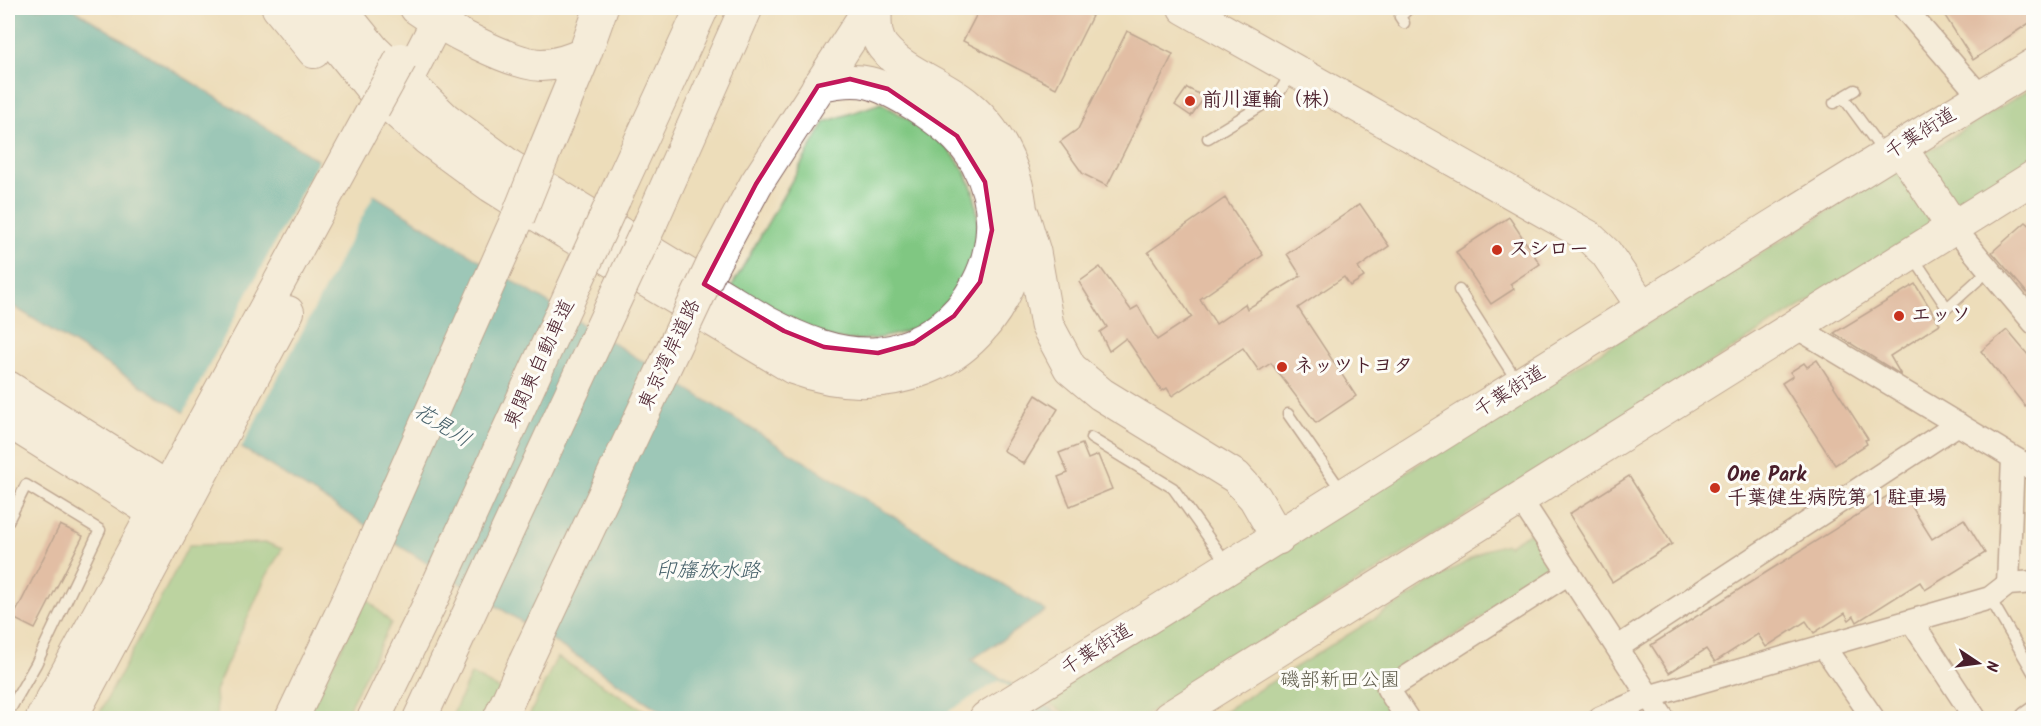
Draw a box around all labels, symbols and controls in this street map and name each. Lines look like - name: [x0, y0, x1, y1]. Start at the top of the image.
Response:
- place label: 前川運輸（株）: [1202, 85, 1342, 117]
- marker: 前川運輸（株）: [1183, 94, 1197, 108]
- street label: 千葉街道: [1879, 99, 1963, 169]
- place label: スシロー: [1509, 234, 1589, 266]
- marker: スシロー: [1490, 243, 1504, 257]
- street label: 東関東自動車道: [496, 294, 584, 434]
- street label: 東京湾岸道路: [630, 294, 710, 416]
- place label: エッソ: [1911, 300, 1971, 332]
- marker: エッソ: [1892, 309, 1906, 323]
- place label: ネッツトヨタ: [1294, 351, 1413, 383]
- street label: 千葉街道: [1468, 357, 1552, 427]
- marker: ネッツトヨタ: [1275, 360, 1289, 374]
- water label: 花見川: [407, 395, 477, 457]
- place label: One Park 千葉健生病院第１駐車場: [1727, 460, 1947, 515]
- marker: One Park 千葉健生病院第１駐車場: [1708, 481, 1722, 495]
- water label: 印旛放水路: [656, 555, 761, 588]
- street label: 千葉街道: [1055, 615, 1139, 685]
- north arrow: [1948, 633, 2008, 693]
- text: N: [1978, 658, 2004, 674]
- park label: 磯部新田公園: [1280, 665, 1400, 697]

